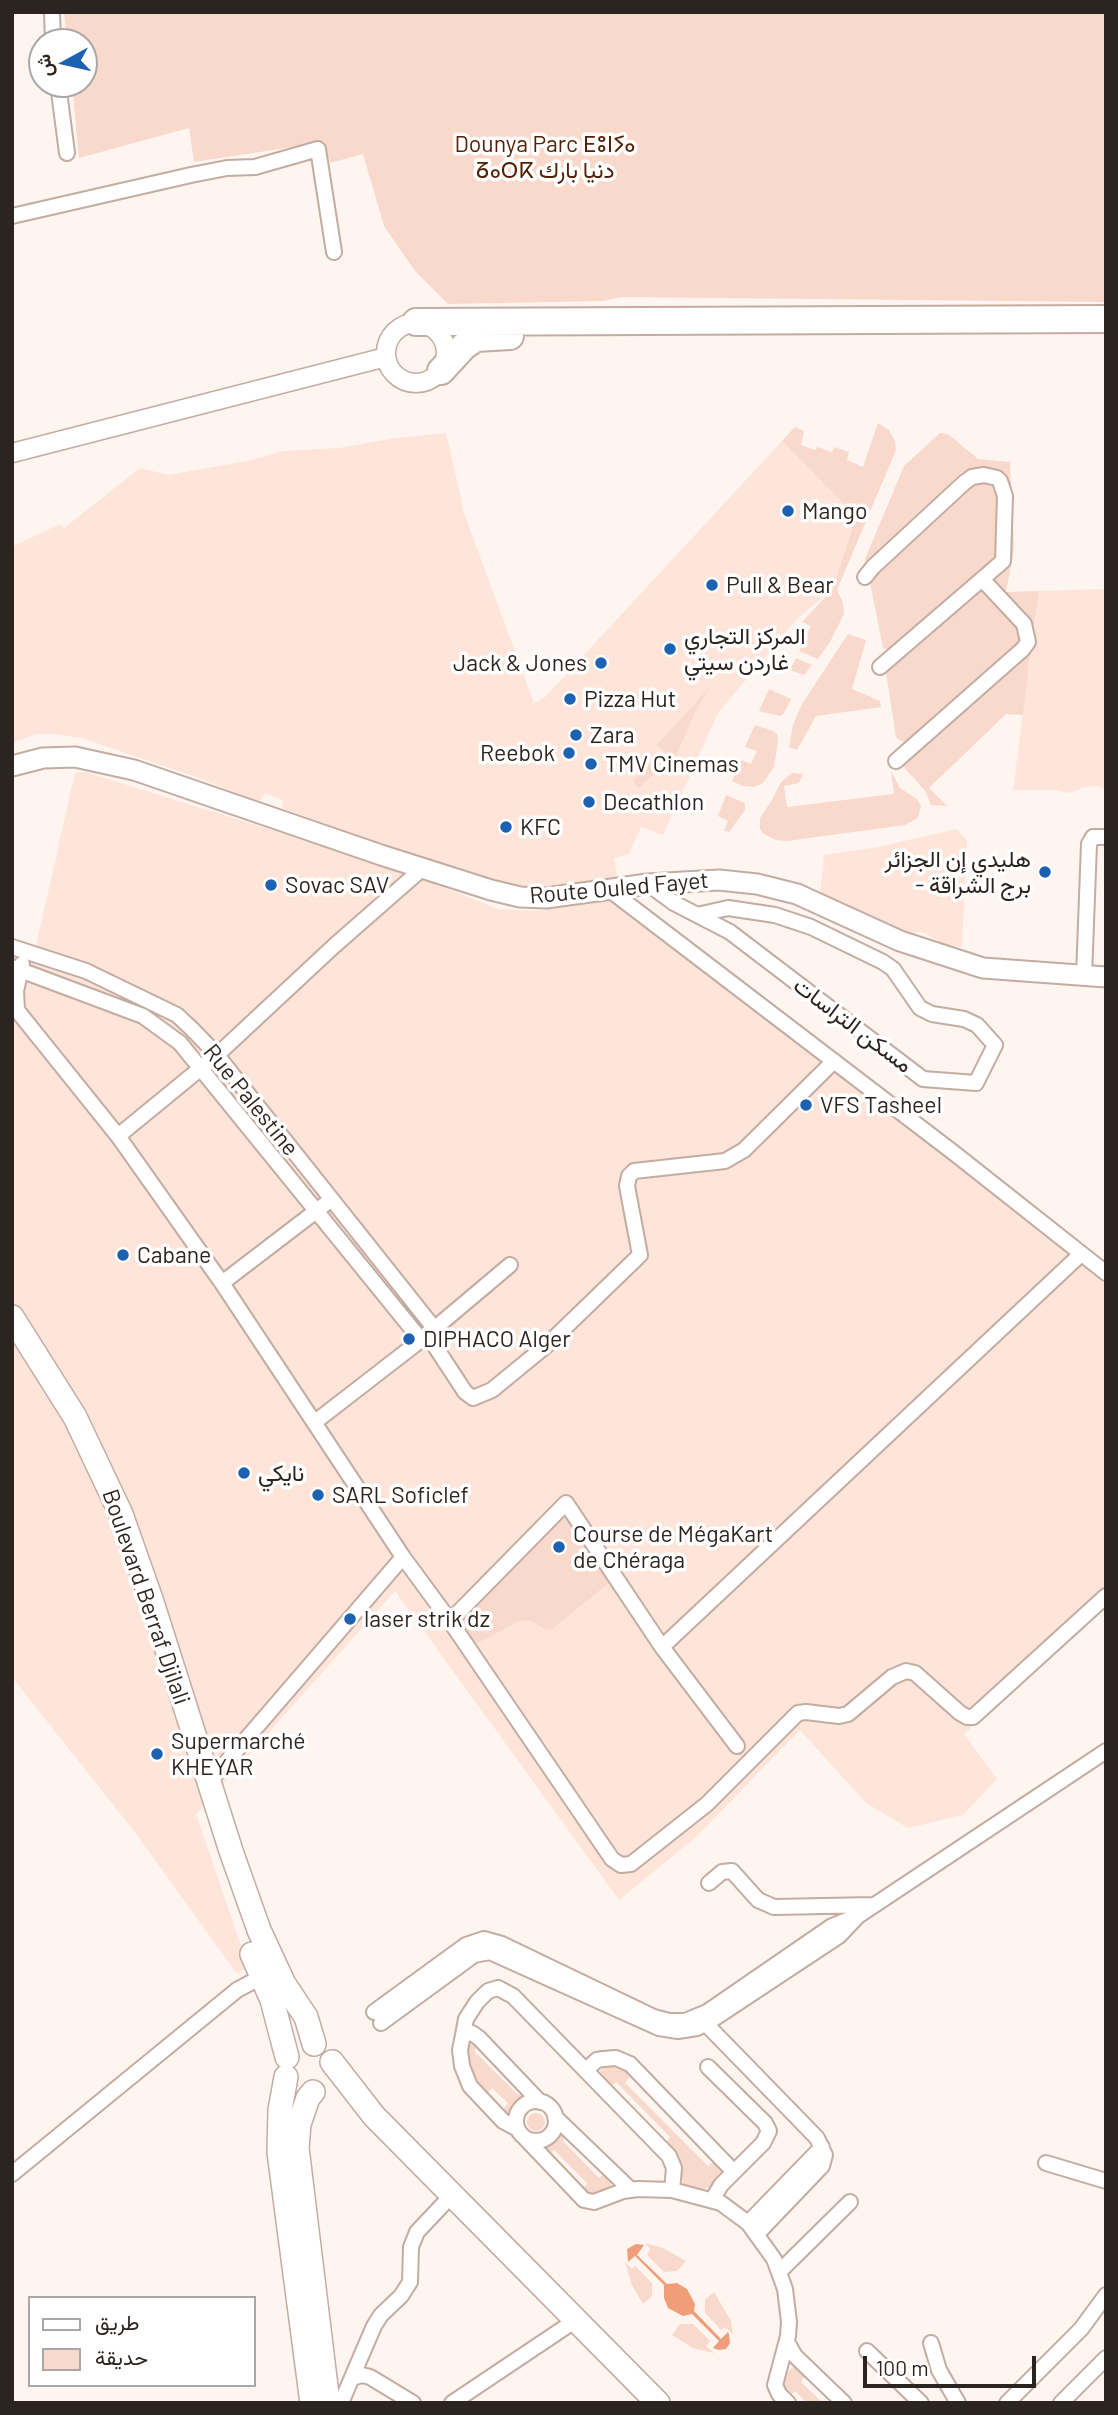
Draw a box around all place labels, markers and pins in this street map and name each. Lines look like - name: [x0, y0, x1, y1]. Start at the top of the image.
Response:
- place label: Mango: [802, 497, 867, 525]
- marker: Mango: [780, 503, 796, 519]
- place label: Pull & Bear: [726, 571, 834, 599]
- marker: Pull & Bear: [704, 577, 720, 593]
- place label: المركز التجاري غاردن سيتي: [684, 622, 806, 676]
- marker: المركز التجاري غاردن سيتي: [662, 641, 678, 657]
- place label: Jack & Jones: [453, 649, 587, 677]
- marker: Jack & Jones: [593, 655, 609, 671]
- place label: Pizza Hut: [584, 685, 676, 713]
- marker: Pizza Hut: [562, 691, 578, 707]
- place label: Zara: [590, 721, 634, 749]
- marker: Zara: [568, 727, 584, 743]
- place label: Reebok: [480, 739, 555, 767]
- marker: Reebok: [561, 745, 577, 761]
- place label: TMV Cinemas: [605, 750, 739, 778]
- marker: TMV Cinemas: [583, 756, 599, 772]
- place label: Decathlon: [603, 788, 704, 816]
- marker: Decathlon: [581, 794, 597, 810]
- place label: KFC: [520, 813, 561, 841]
- marker: KFC: [498, 819, 514, 835]
- place label: هليدي إن الجزائر - برج الشراقة: [885, 845, 1031, 899]
- marker: هليدي إن الجزائر - برج الشراقة: [1037, 864, 1053, 880]
- place label: Sovac SAV: [285, 871, 389, 899]
- marker: Sovac SAV: [263, 877, 279, 893]
- place label: VFS Tasheel: [820, 1091, 942, 1119]
- marker: VFS Tasheel: [798, 1097, 814, 1113]
- place label: Cabane: [137, 1241, 211, 1269]
- marker: Cabane: [115, 1247, 131, 1263]
- place label: DIPHACO Alger: [423, 1325, 571, 1353]
- marker: DIPHACO Alger: [401, 1331, 417, 1347]
- place label: نايكي: [258, 1459, 304, 1487]
- marker: نايكي: [236, 1465, 252, 1481]
- place label: SARL Soficlef: [332, 1481, 469, 1509]
- marker: SARL Soficlef: [310, 1487, 326, 1503]
- place label: Course de MégaKart de Chéraga: [573, 1520, 773, 1574]
- marker: Course de MégaKart de Chéraga: [551, 1539, 567, 1555]
- place label: laser strik dz: [364, 1605, 490, 1633]
- marker: laser strik dz: [342, 1611, 358, 1627]
- place label: Supermarché KHEYAR: [171, 1727, 305, 1781]
- marker: Supermarché KHEYAR: [149, 1746, 165, 1762]

